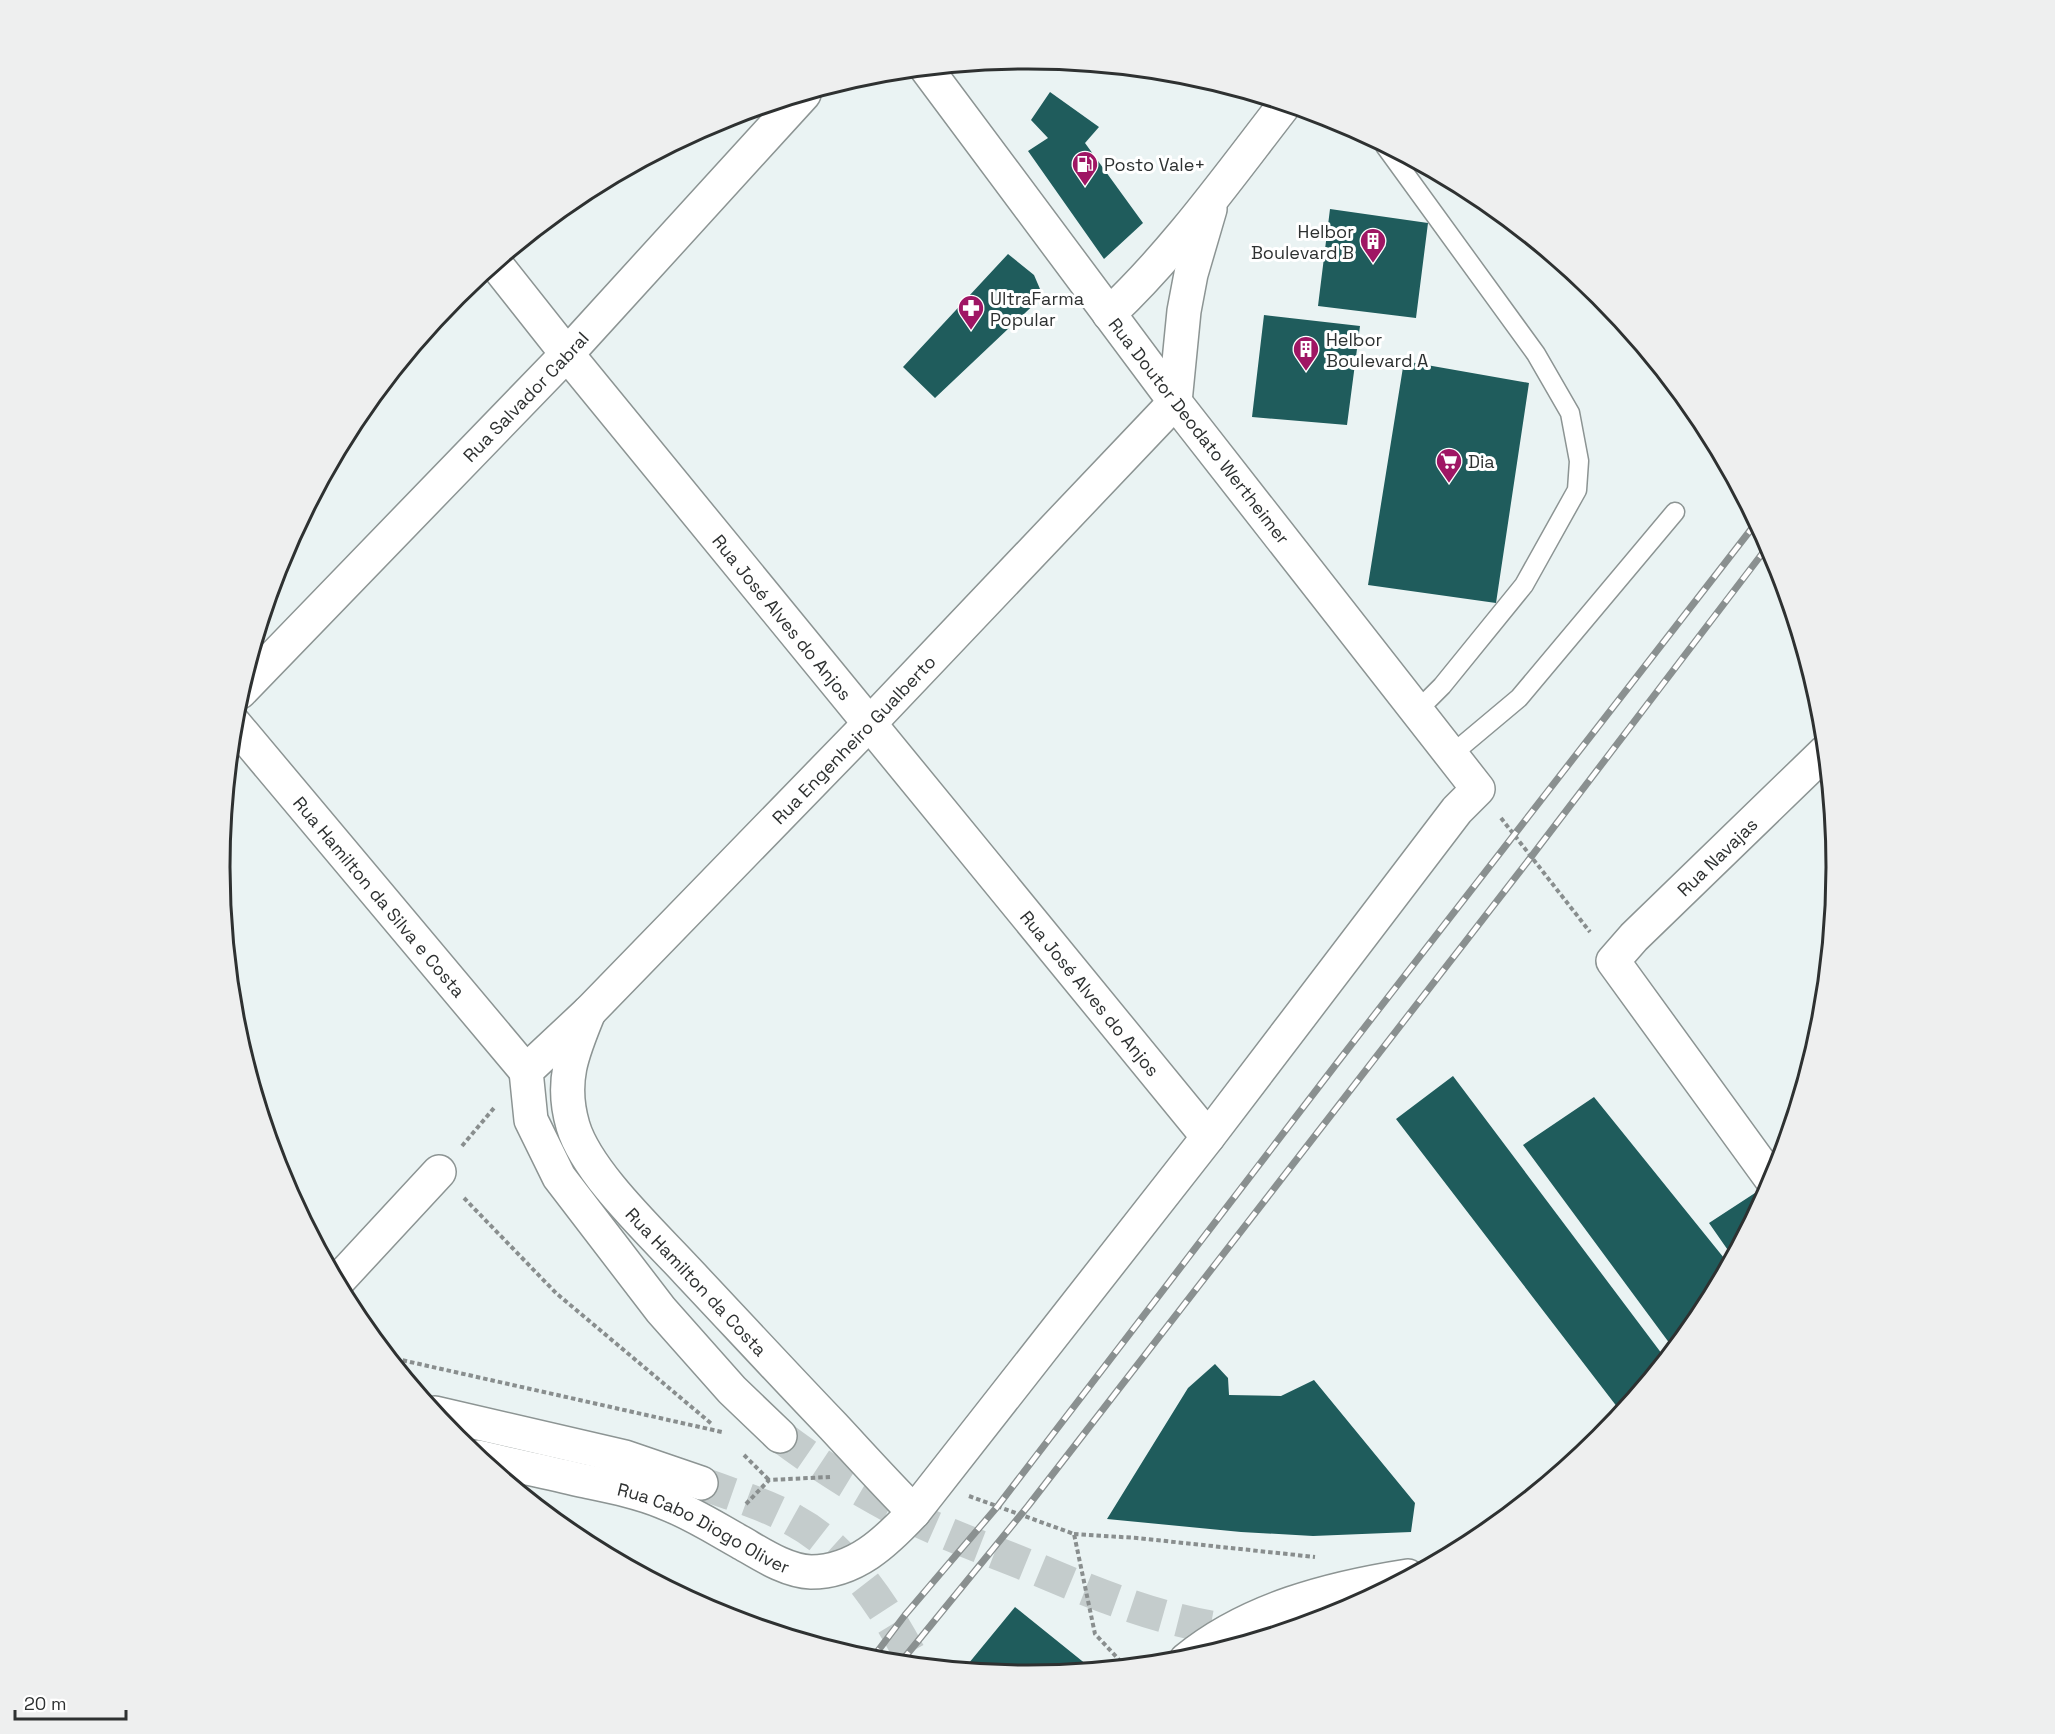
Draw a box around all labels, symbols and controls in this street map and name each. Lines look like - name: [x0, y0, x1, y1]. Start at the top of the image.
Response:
- fuel station icon: Posto Vale+: [1070, 149, 1100, 187]
- place label: Posto Vale+: [1104, 153, 1205, 176]
- place label: Helbor Boulevard B: [1251, 220, 1354, 264]
- building icon: Helbor Boulevard B: [1358, 226, 1388, 264]
- place label: UltraFarma Popular: [990, 287, 1084, 331]
- pharmacy icon: UltraFarma Popular: [956, 293, 986, 331]
- street label: Rua Doutor Deodato Wertheimer: [1103, 313, 1295, 549]
- street label: Rua Salvador Cabral: [458, 327, 593, 466]
- place label: Helbor Boulevard A: [1326, 328, 1428, 372]
- building icon: Helbor Boulevard A: [1291, 334, 1321, 372]
- supermarket icon: Dia: [1434, 446, 1464, 484]
- place label: Dia: [1468, 450, 1495, 473]
- street label: Rua José Alves do Anjos: [708, 529, 857, 705]
- street label: Rua Engenheiro Gualberto: [767, 650, 940, 829]
- street label: Rua Hamilton da Silva e Costa: [289, 791, 471, 1002]
- street label: Rua Navajas: [1672, 812, 1762, 901]
- street label: Rua José Alves do Anjos: [1016, 905, 1165, 1081]
- street label: Rua Hamilton da Costa: [621, 1202, 772, 1361]
- street label: Rua Cabo Diogo Oliver: [615, 1477, 793, 1578]
- scale bar: [15, 1683, 126, 1721]
- text: 20 m: [24, 1692, 67, 1715]

